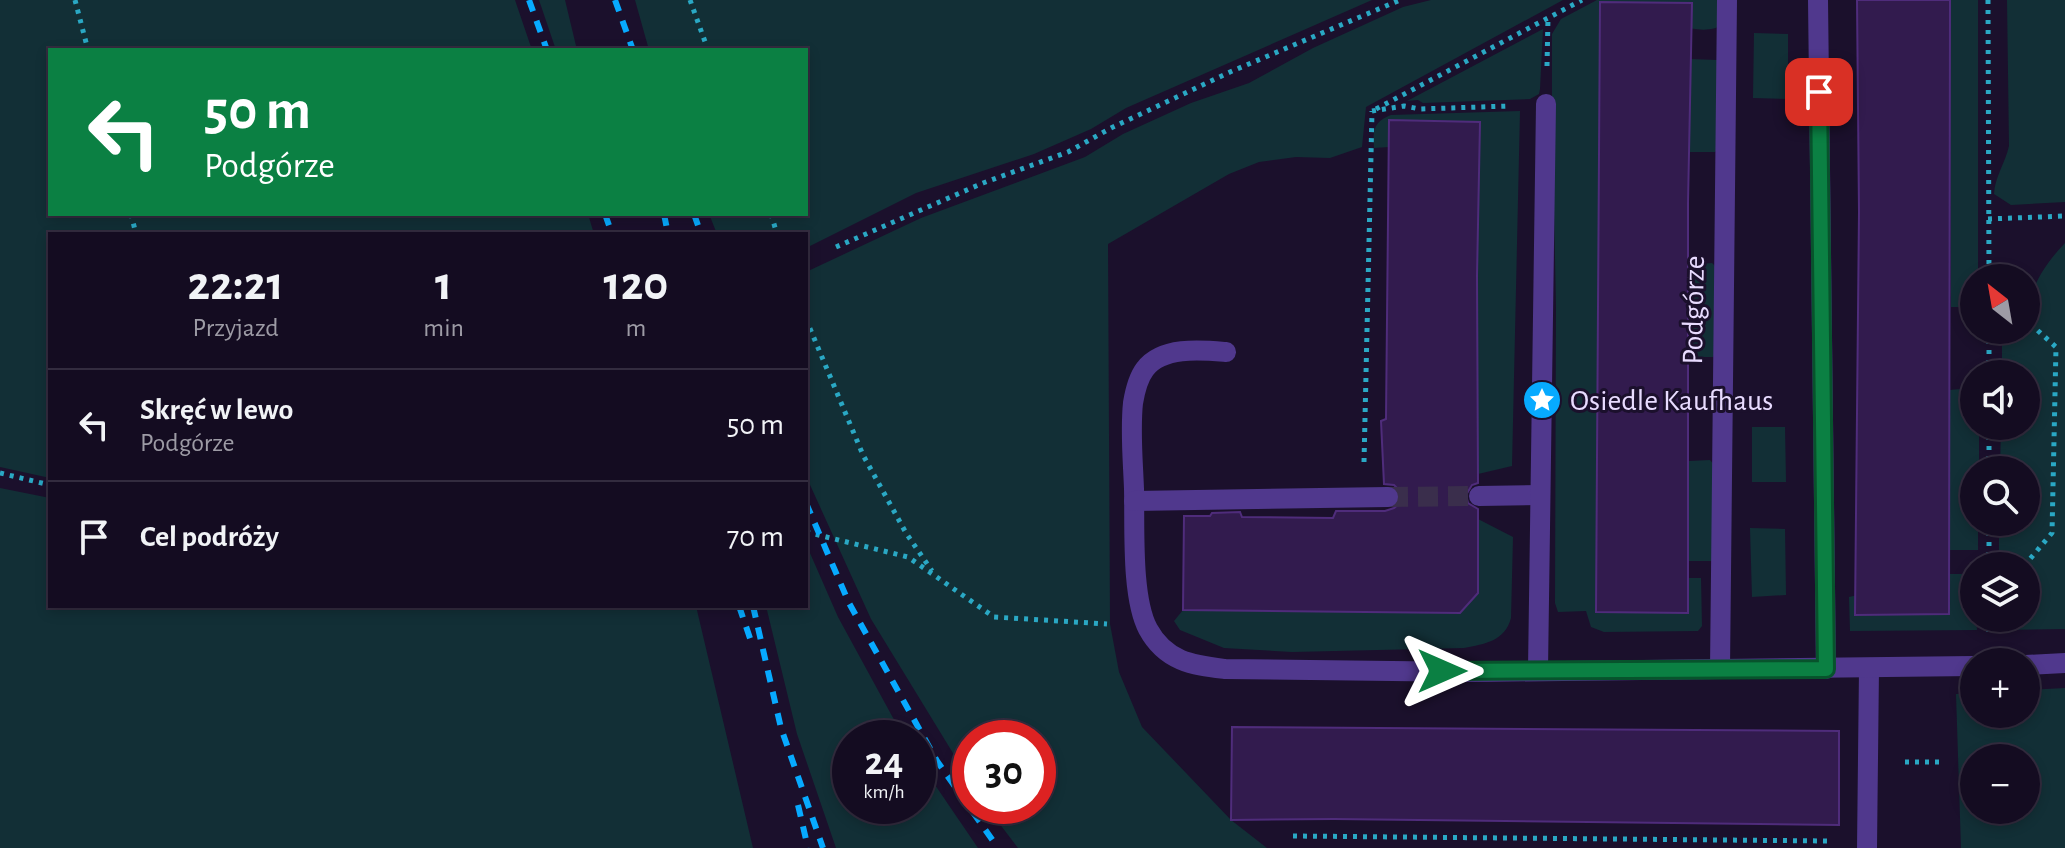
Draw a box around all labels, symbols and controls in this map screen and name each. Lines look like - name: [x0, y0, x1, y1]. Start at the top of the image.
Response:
- pin: [1785, 58, 1853, 126]
- icon: arrive: [1797, 70, 1841, 114]
- icon: left: [72, 80, 176, 184]
- text: 50 m: [204, 83, 311, 139]
- text: Podgórze: [204, 148, 335, 184]
- street label: Podgórze: [1678, 255, 1710, 365]
- text: 22:21: [188, 261, 284, 309]
- text: 1: [435, 261, 452, 309]
- text: 120: [603, 261, 668, 309]
- north arrow: [1960, 264, 2040, 344]
- map controls: [1960, 264, 2040, 824]
- text: Przyjazd: [193, 315, 279, 341]
- text: min: [423, 315, 464, 341]
- text: m: [626, 315, 646, 341]
- button: sound: [1960, 360, 2040, 440]
- place icon: Osiedle Kaufhaus: [1521, 379, 1563, 421]
- place label: Osiedle Kaufhaus: [1570, 386, 1773, 416]
- text: Skręć w lewo: [140, 395, 293, 425]
- icon: left: [72, 403, 116, 447]
- text: 50 m: [727, 410, 784, 440]
- text: Podgórze: [140, 430, 235, 456]
- button: search: [1960, 456, 2040, 536]
- icon: arrive: [72, 515, 116, 559]
- text: Cel podróży: [140, 522, 279, 552]
- text: 70 m: [727, 522, 784, 552]
- button: layers: [1960, 552, 2040, 632]
- position arrow: [1400, 629, 1484, 713]
- button: +: [1960, 648, 2040, 728]
- speed limit sign: 30: [952, 720, 1056, 824]
- text: 24: [865, 742, 903, 782]
- button: −: [1960, 744, 2040, 824]
- text: km/h: [863, 782, 905, 802]

